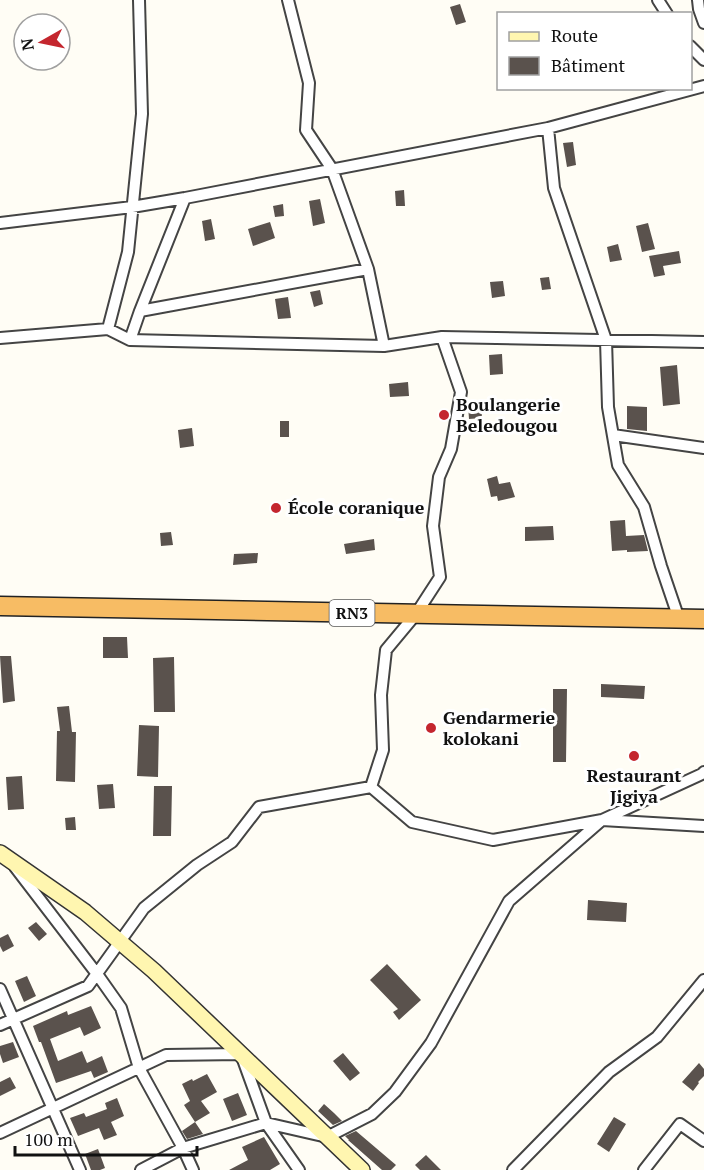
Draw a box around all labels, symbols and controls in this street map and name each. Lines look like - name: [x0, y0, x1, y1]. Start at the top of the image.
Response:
- north arrow: [12, 12, 72, 72]
- legend: [497, 12, 692, 90]
- text: Route: [551, 23, 598, 47]
- text: N: [15, 37, 39, 52]
- text: Bâtiment: [551, 53, 626, 77]
- place label: Boulangerie Beledougou: [456, 392, 561, 437]
- marker: Boulangerie Beledougou: [437, 408, 451, 422]
- place label: École coranique: [288, 495, 425, 519]
- marker: École coranique: [269, 501, 283, 515]
- road number: RN3: [330, 600, 374, 626]
- place label: Gendarmerie kolokani: [443, 705, 556, 750]
- marker: Gendarmerie kolokani: [424, 721, 438, 735]
- marker: Restaurant Jigiya: [627, 749, 641, 763]
- place label: Restaurant Jigiya: [587, 763, 681, 808]
- scale bar: [15, 1119, 196, 1157]
- text: 100 m: [24, 1127, 73, 1151]

